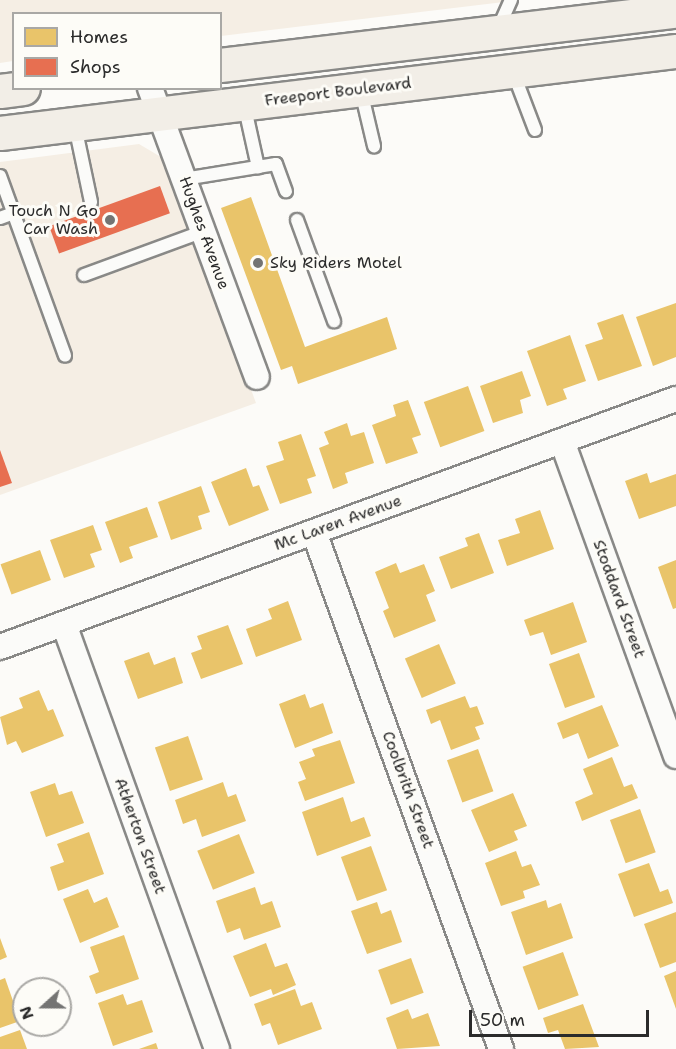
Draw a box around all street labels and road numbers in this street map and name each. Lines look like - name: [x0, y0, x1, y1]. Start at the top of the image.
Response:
- street label: Freeport Boulevard: [264, 73, 412, 111]
- street label: Hughes Avenue: [175, 174, 233, 292]
- street label: Mc Laren Avenue: [272, 491, 404, 555]
- street label: Stoddard Street: [589, 537, 649, 661]
- street label: Coolbrith Street: [378, 729, 438, 851]
- street label: Atherton Street: [110, 775, 170, 897]

